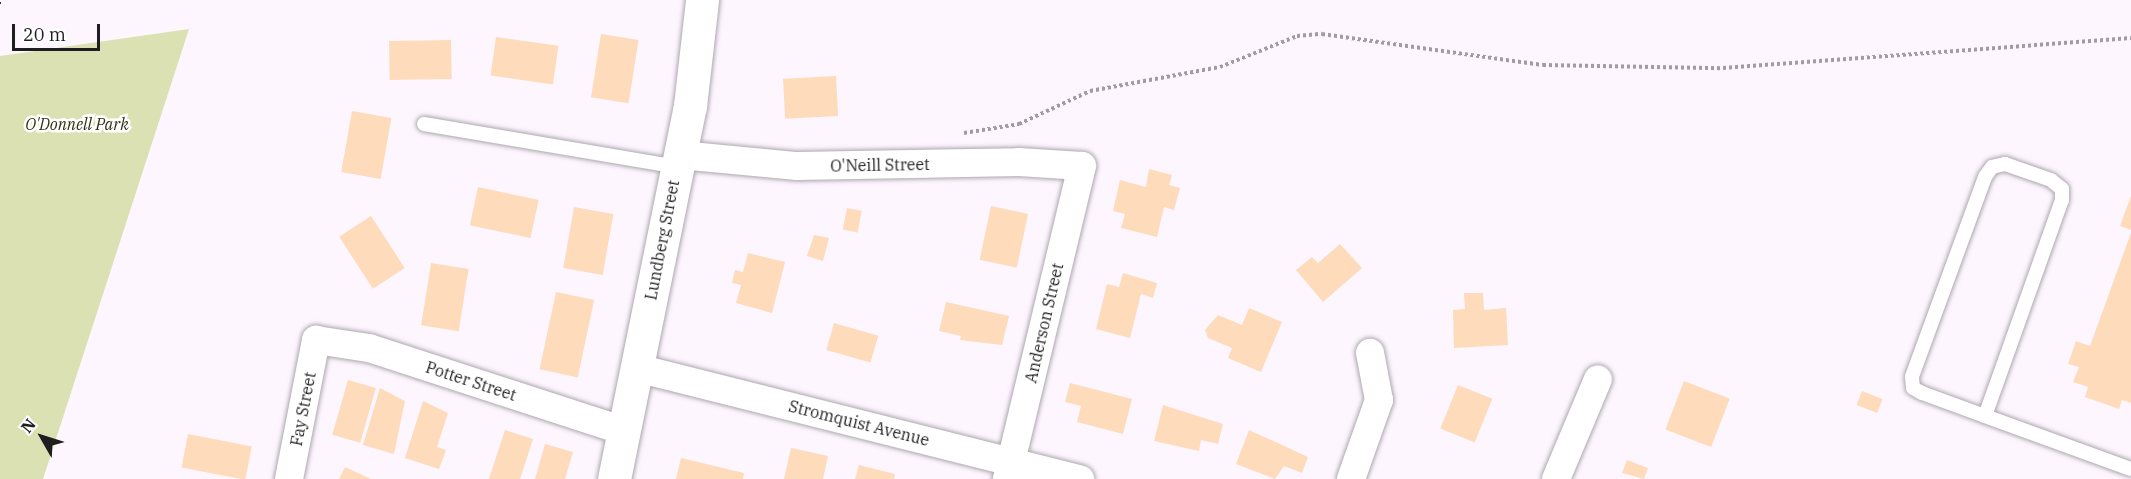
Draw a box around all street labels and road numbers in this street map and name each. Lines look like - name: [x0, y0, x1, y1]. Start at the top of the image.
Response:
- street label: O'Neill Street: [830, 155, 930, 175]
- street label: Lundberg Street: [641, 178, 683, 302]
- street label: Anderson Street: [1021, 261, 1067, 385]
- street label: Potter Street: [423, 357, 519, 405]
- street label: Fay Street: [286, 370, 320, 448]
- street label: Stromquist Avenue: [787, 396, 931, 450]

